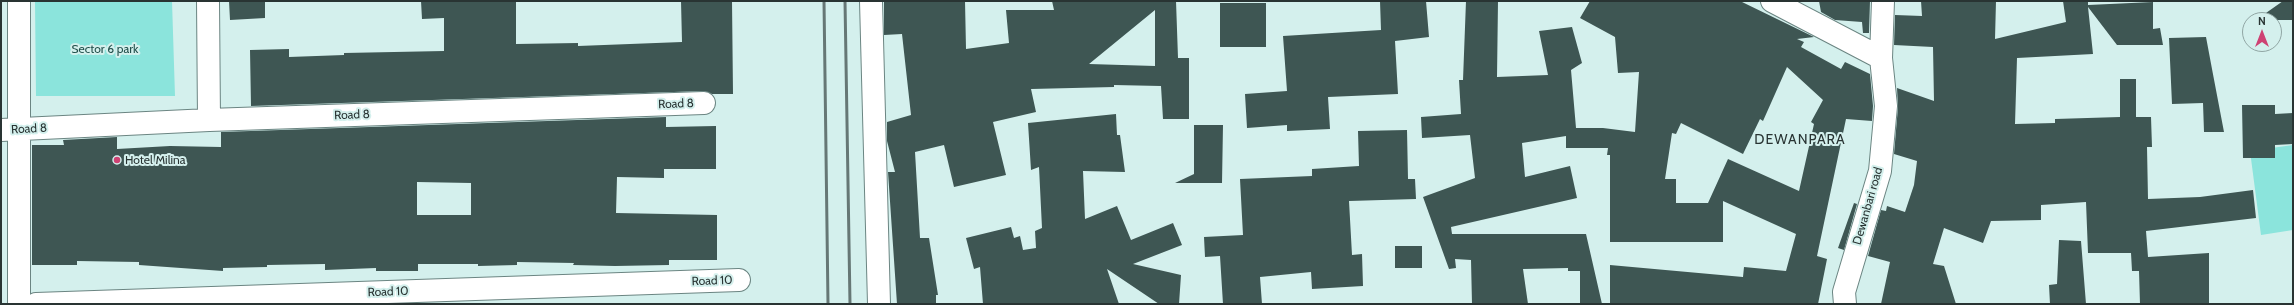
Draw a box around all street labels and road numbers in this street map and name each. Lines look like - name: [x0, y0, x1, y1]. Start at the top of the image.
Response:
- street label: Road 8: [658, 96, 694, 112]
- street label: Road 8: [334, 107, 370, 123]
- street label: Road 8: [11, 121, 47, 137]
- street label: Dewanbari road: [1850, 166, 1886, 246]
- street label: Road 10: [691, 273, 733, 289]
- street label: Road 10: [367, 284, 409, 300]

